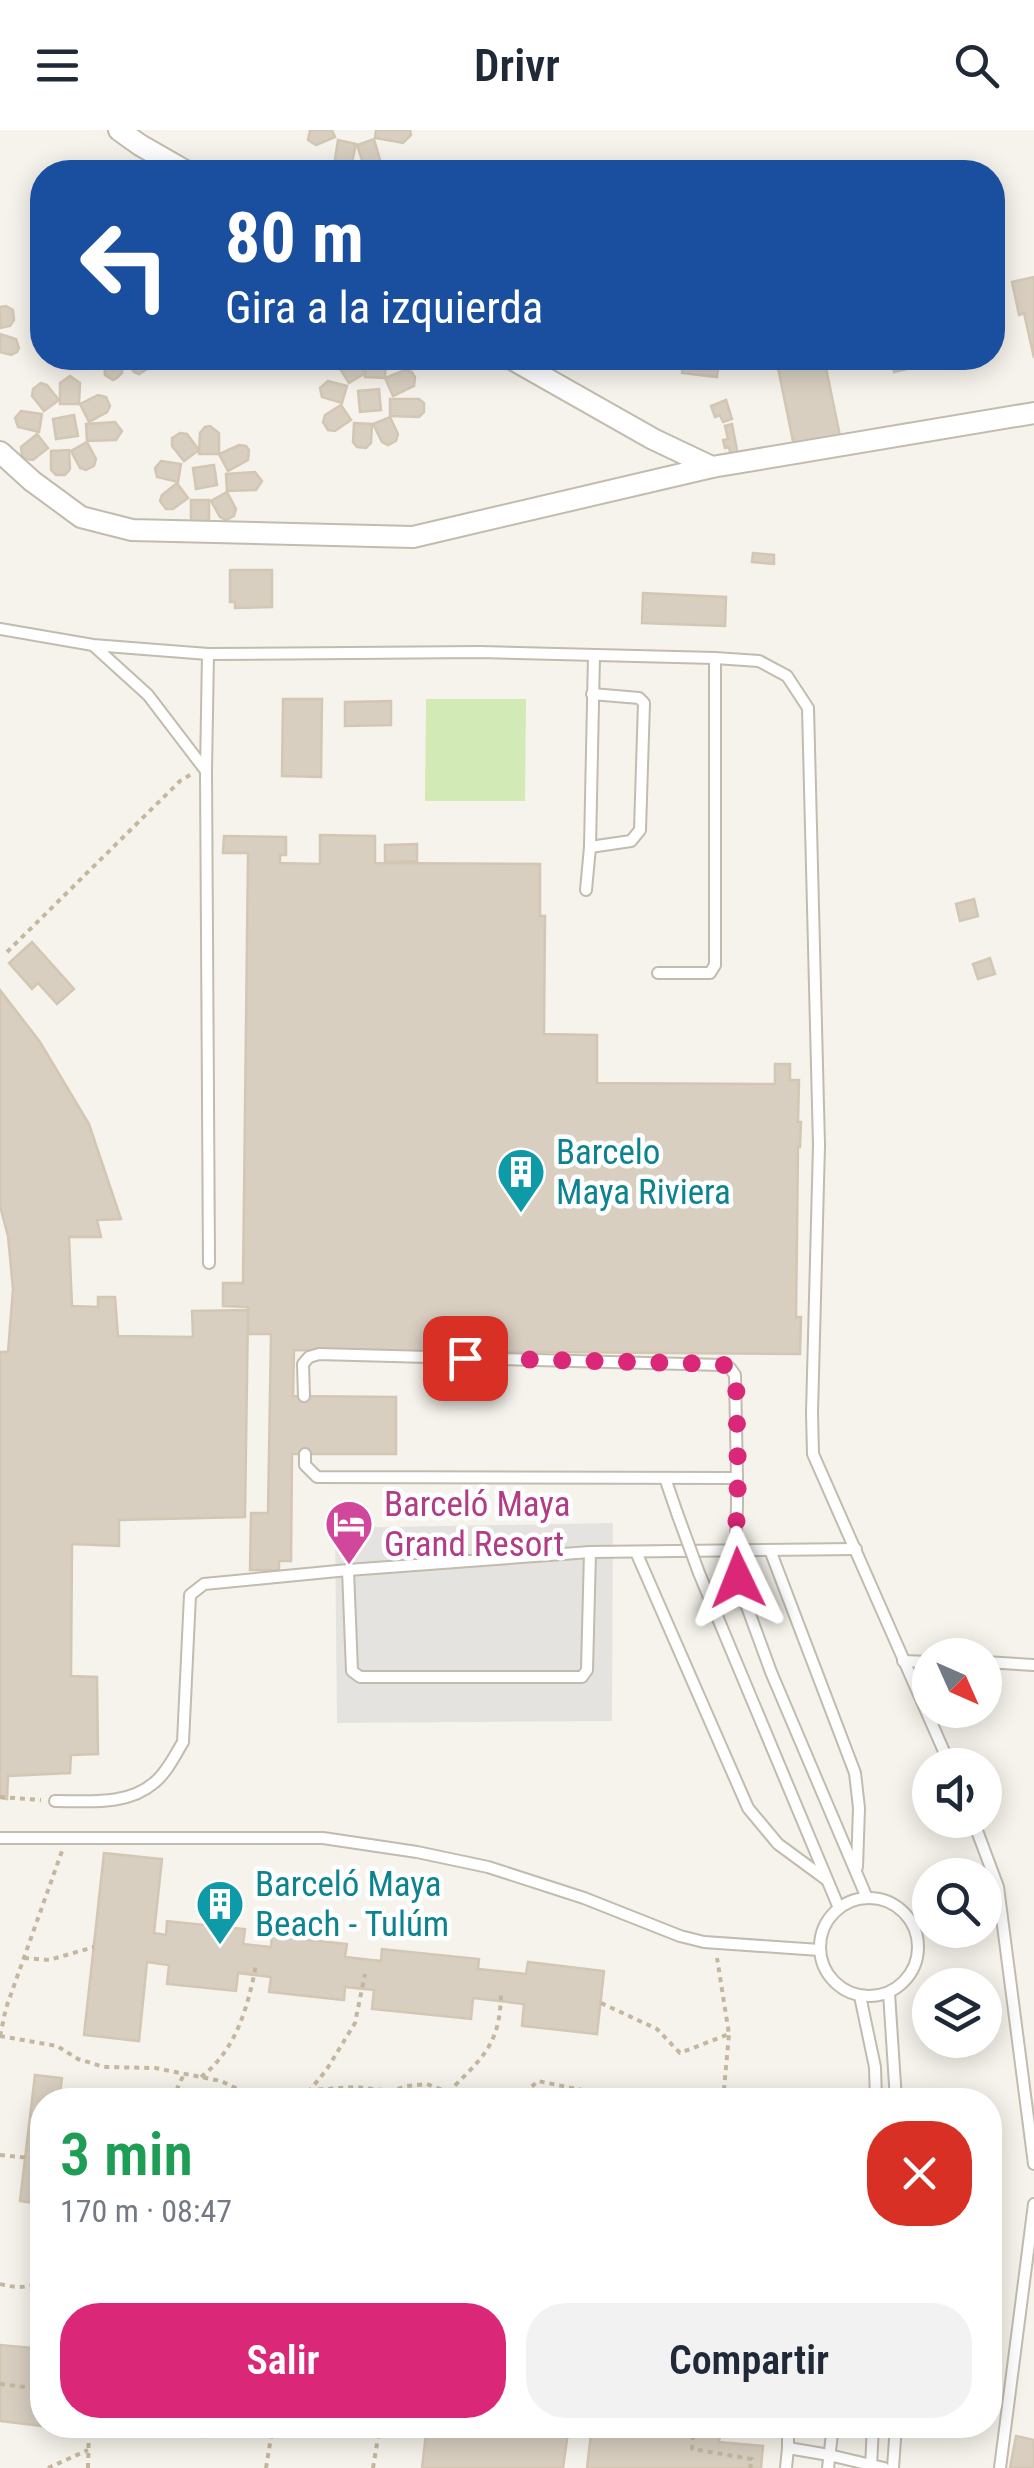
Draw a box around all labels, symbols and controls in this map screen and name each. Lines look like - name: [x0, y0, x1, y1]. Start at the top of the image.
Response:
- icon: menu: [30, 38, 85, 93]
- icon: search: [949, 38, 1004, 93]
- text: Drivr: [474, 39, 560, 92]
- text: 80 m: [225, 197, 364, 279]
- icon: left: [60, 200, 190, 330]
- text: Gira a la izquierda: [225, 281, 543, 334]
- place label: Barcelo Maya Riviera: [556, 1132, 731, 1213]
- building icon: Barcelo Maya Riviera: [495, 1146, 547, 1214]
- pin: [423, 1316, 508, 1401]
- icon: arrive: [438, 1331, 493, 1386]
- place label: Barceló Maya Grand Resort: [384, 1484, 570, 1565]
- hotel icon: Barceló Maya Grand Resort: [323, 1498, 375, 1566]
- position arrow: [686, 1526, 790, 1630]
- north arrow: [912, 1638, 1002, 1728]
- map controls: [912, 1638, 1002, 2058]
- button: sound: [912, 1748, 1002, 1838]
- button: search: [912, 1858, 1002, 1948]
- place label: Barceló Maya Beach - Tulúm: [255, 1864, 449, 1945]
- building icon: Barceló Maya Beach - Tulúm: [194, 1878, 246, 1946]
- button: layers: [912, 1968, 1002, 2058]
- text: 3 min: [60, 2119, 193, 2190]
- button: close: [867, 2121, 972, 2226]
- text: 170 m · 08:47: [60, 2192, 232, 2230]
- button: Salir: [60, 2303, 506, 2418]
- button: Compartir: [526, 2303, 972, 2418]

